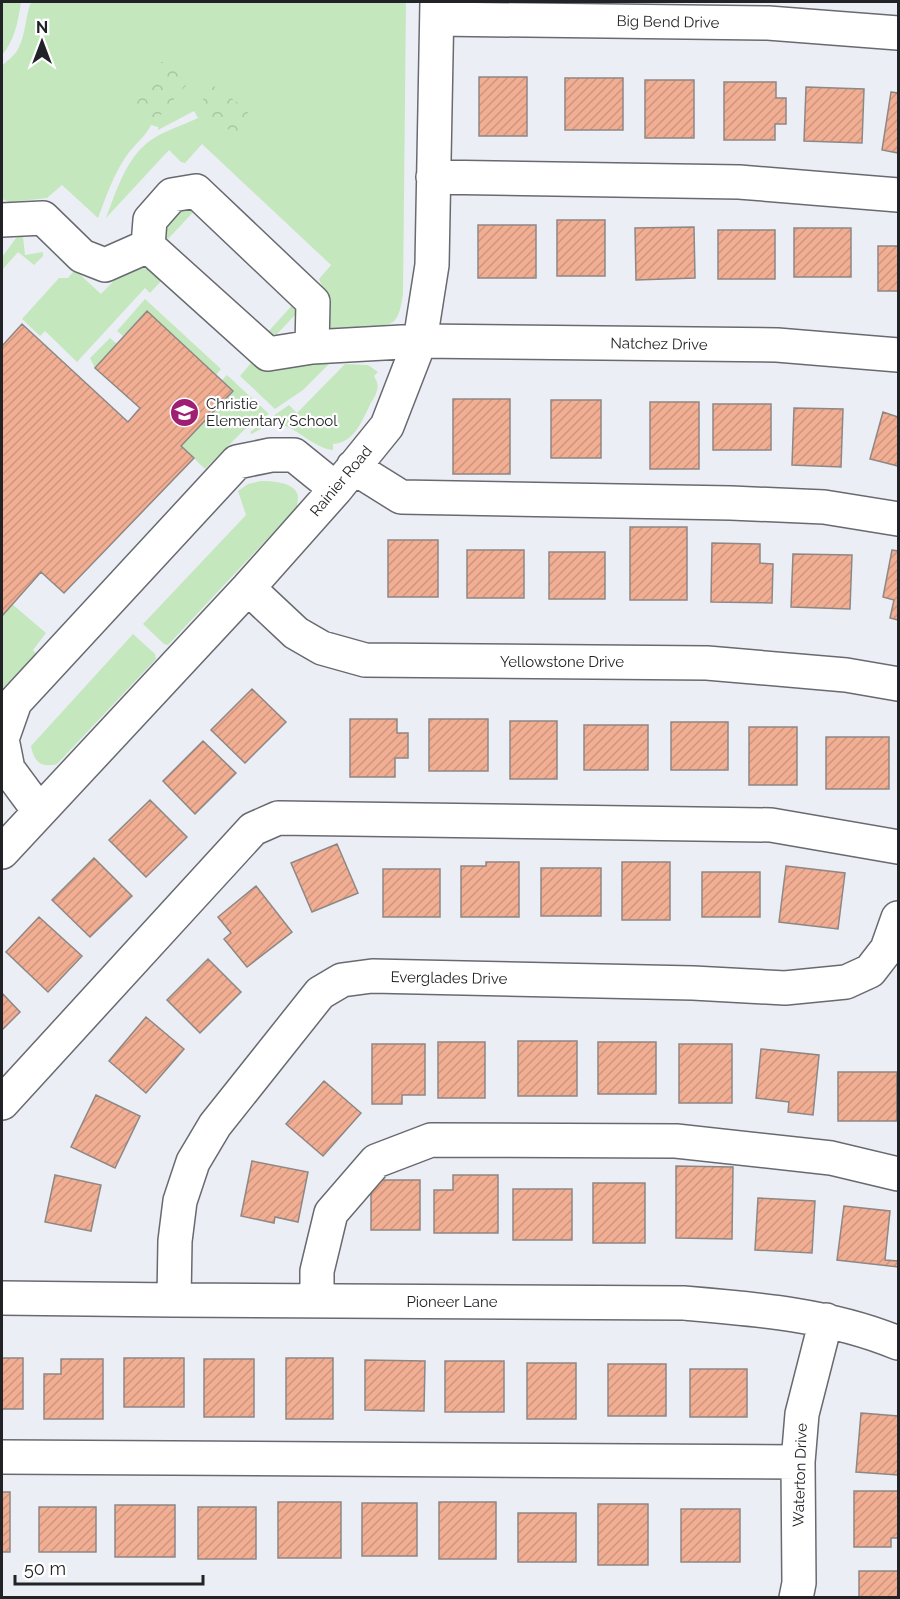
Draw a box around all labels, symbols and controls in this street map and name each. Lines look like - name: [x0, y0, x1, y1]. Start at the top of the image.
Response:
- north arrow: [12, 12, 72, 72]
- street label: Big Bend Drive: [616, 12, 720, 32]
- text: N: [36, 18, 48, 37]
- street label: Natchez Drive: [610, 334, 708, 354]
- place label: Christie Elementary School: [206, 395, 338, 430]
- school or university icon: Christie Elementary School: [169, 397, 201, 429]
- street label: Rainier Road: [306, 442, 376, 520]
- street label: Yellowstone Drive: [500, 653, 624, 671]
- street label: Everglades Drive: [390, 968, 508, 988]
- street label: Pioneer Lane: [406, 1293, 498, 1311]
- street label: Waterton Drive: [789, 1422, 811, 1527]
- scale bar: [15, 1548, 202, 1586]
- text: 50 m: [24, 1558, 66, 1579]

